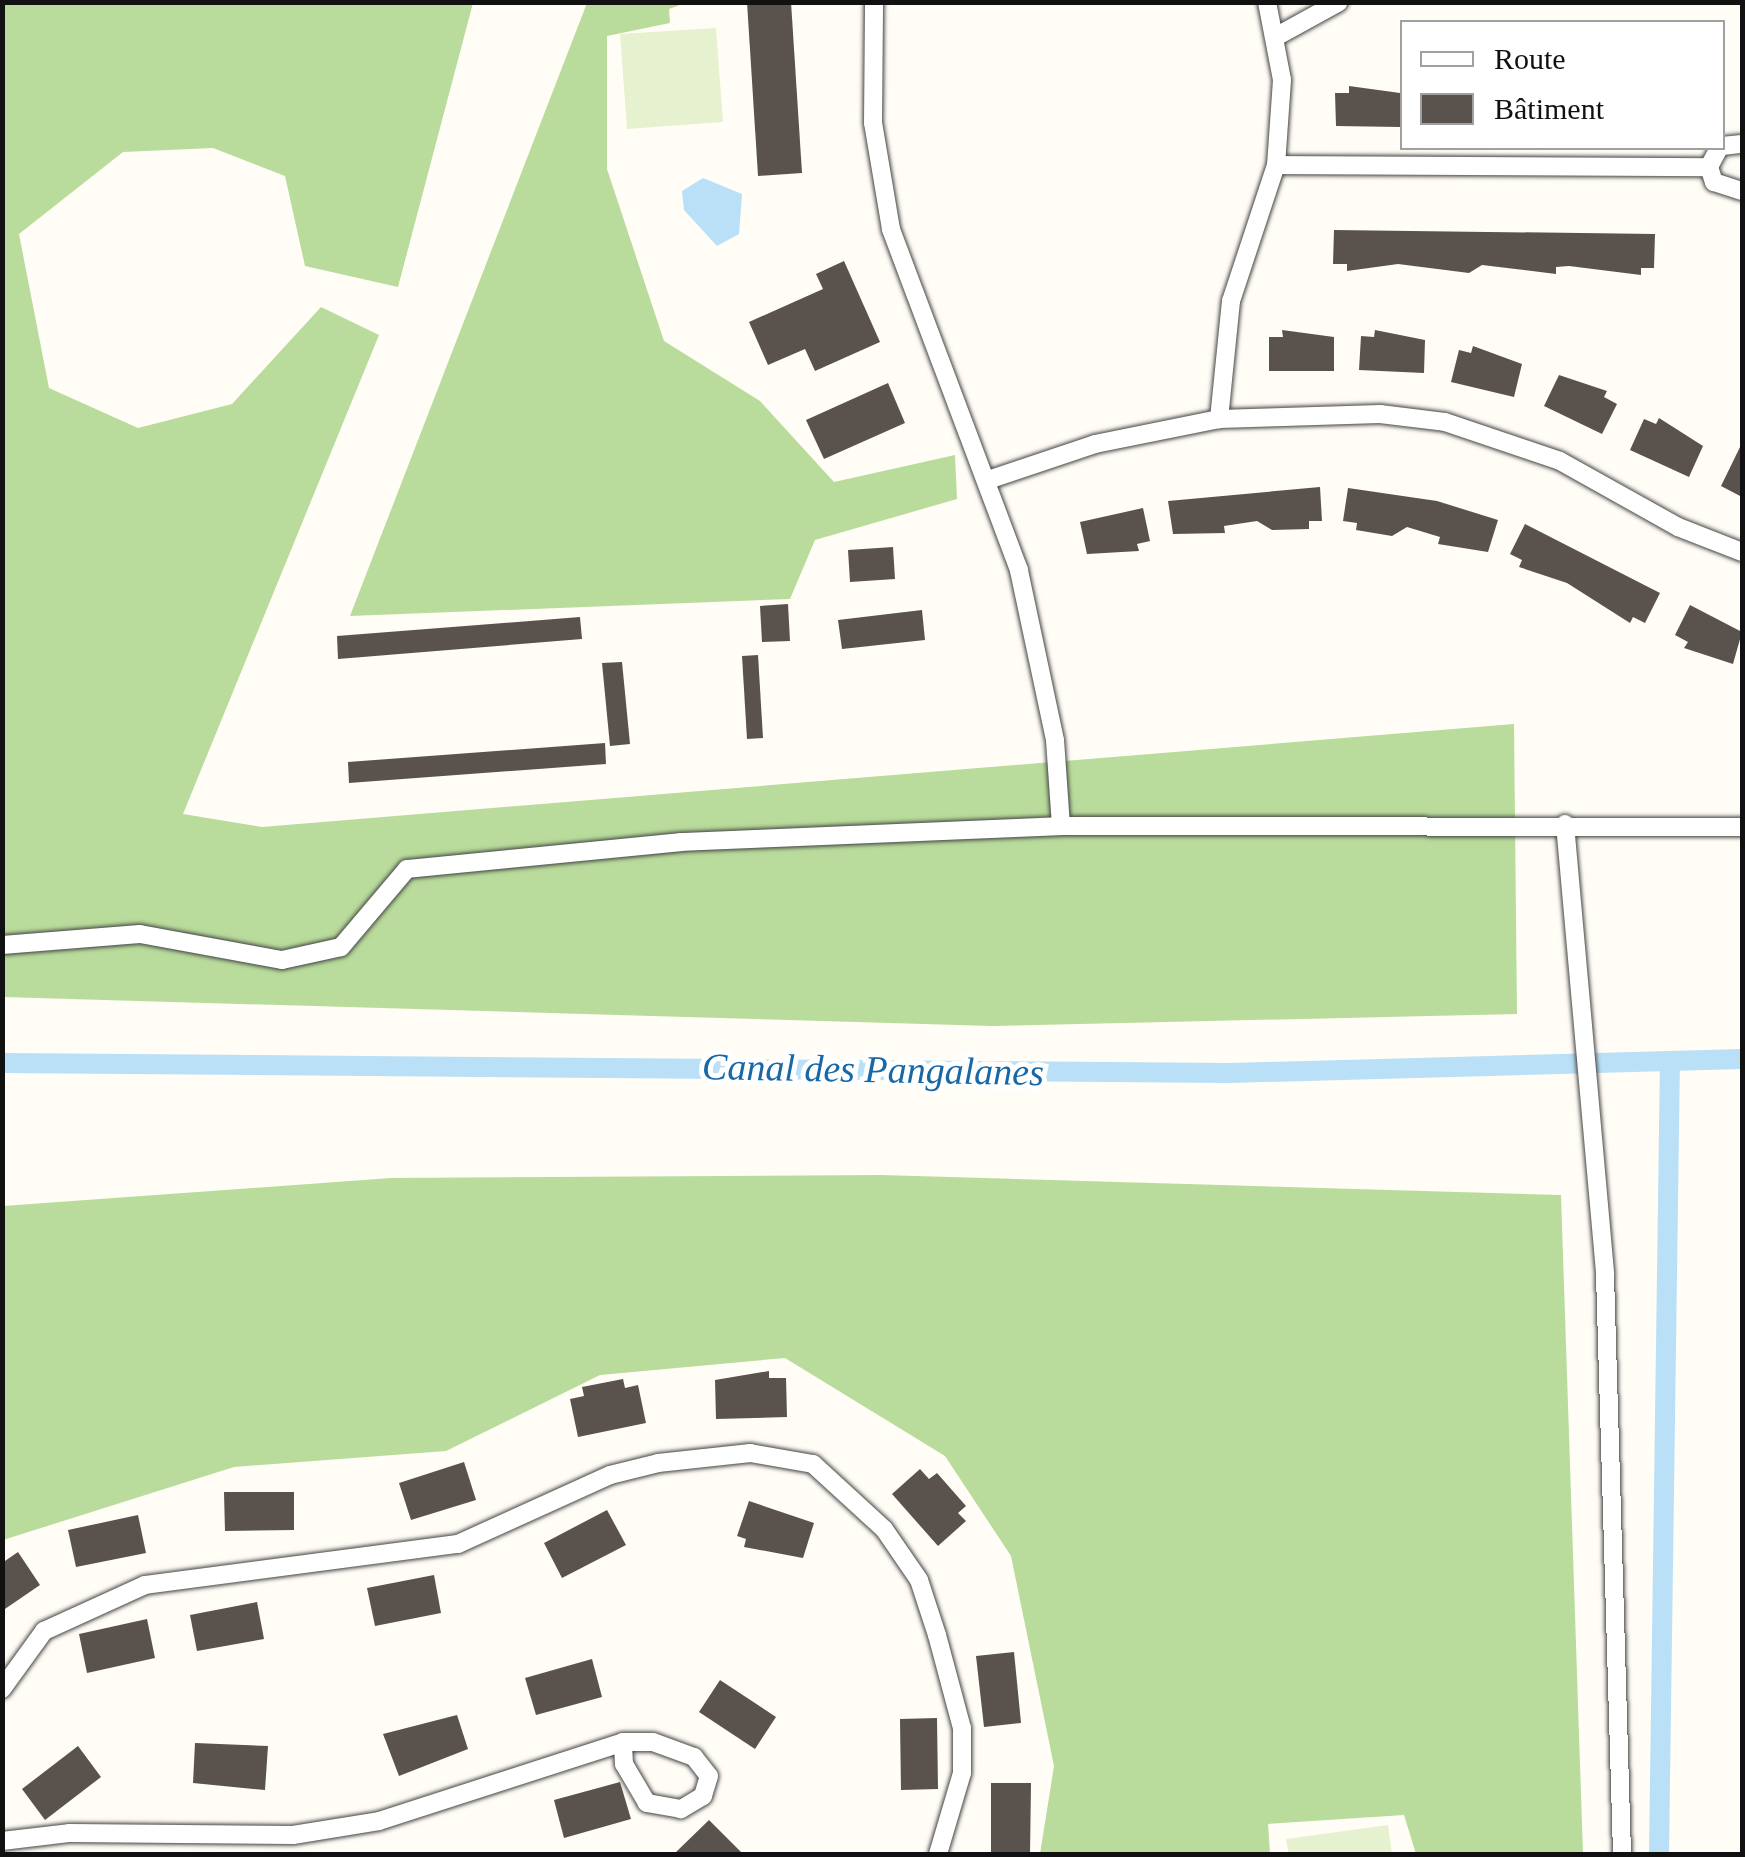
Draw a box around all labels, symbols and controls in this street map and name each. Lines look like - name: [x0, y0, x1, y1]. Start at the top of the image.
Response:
- legend: [1400, 20, 1725, 150]
- text: Route: [1494, 42, 1566, 75]
- text: Bâtiment: [1494, 92, 1604, 125]
- water label: Canal des Pangalanes: [702, 1044, 1044, 1096]

